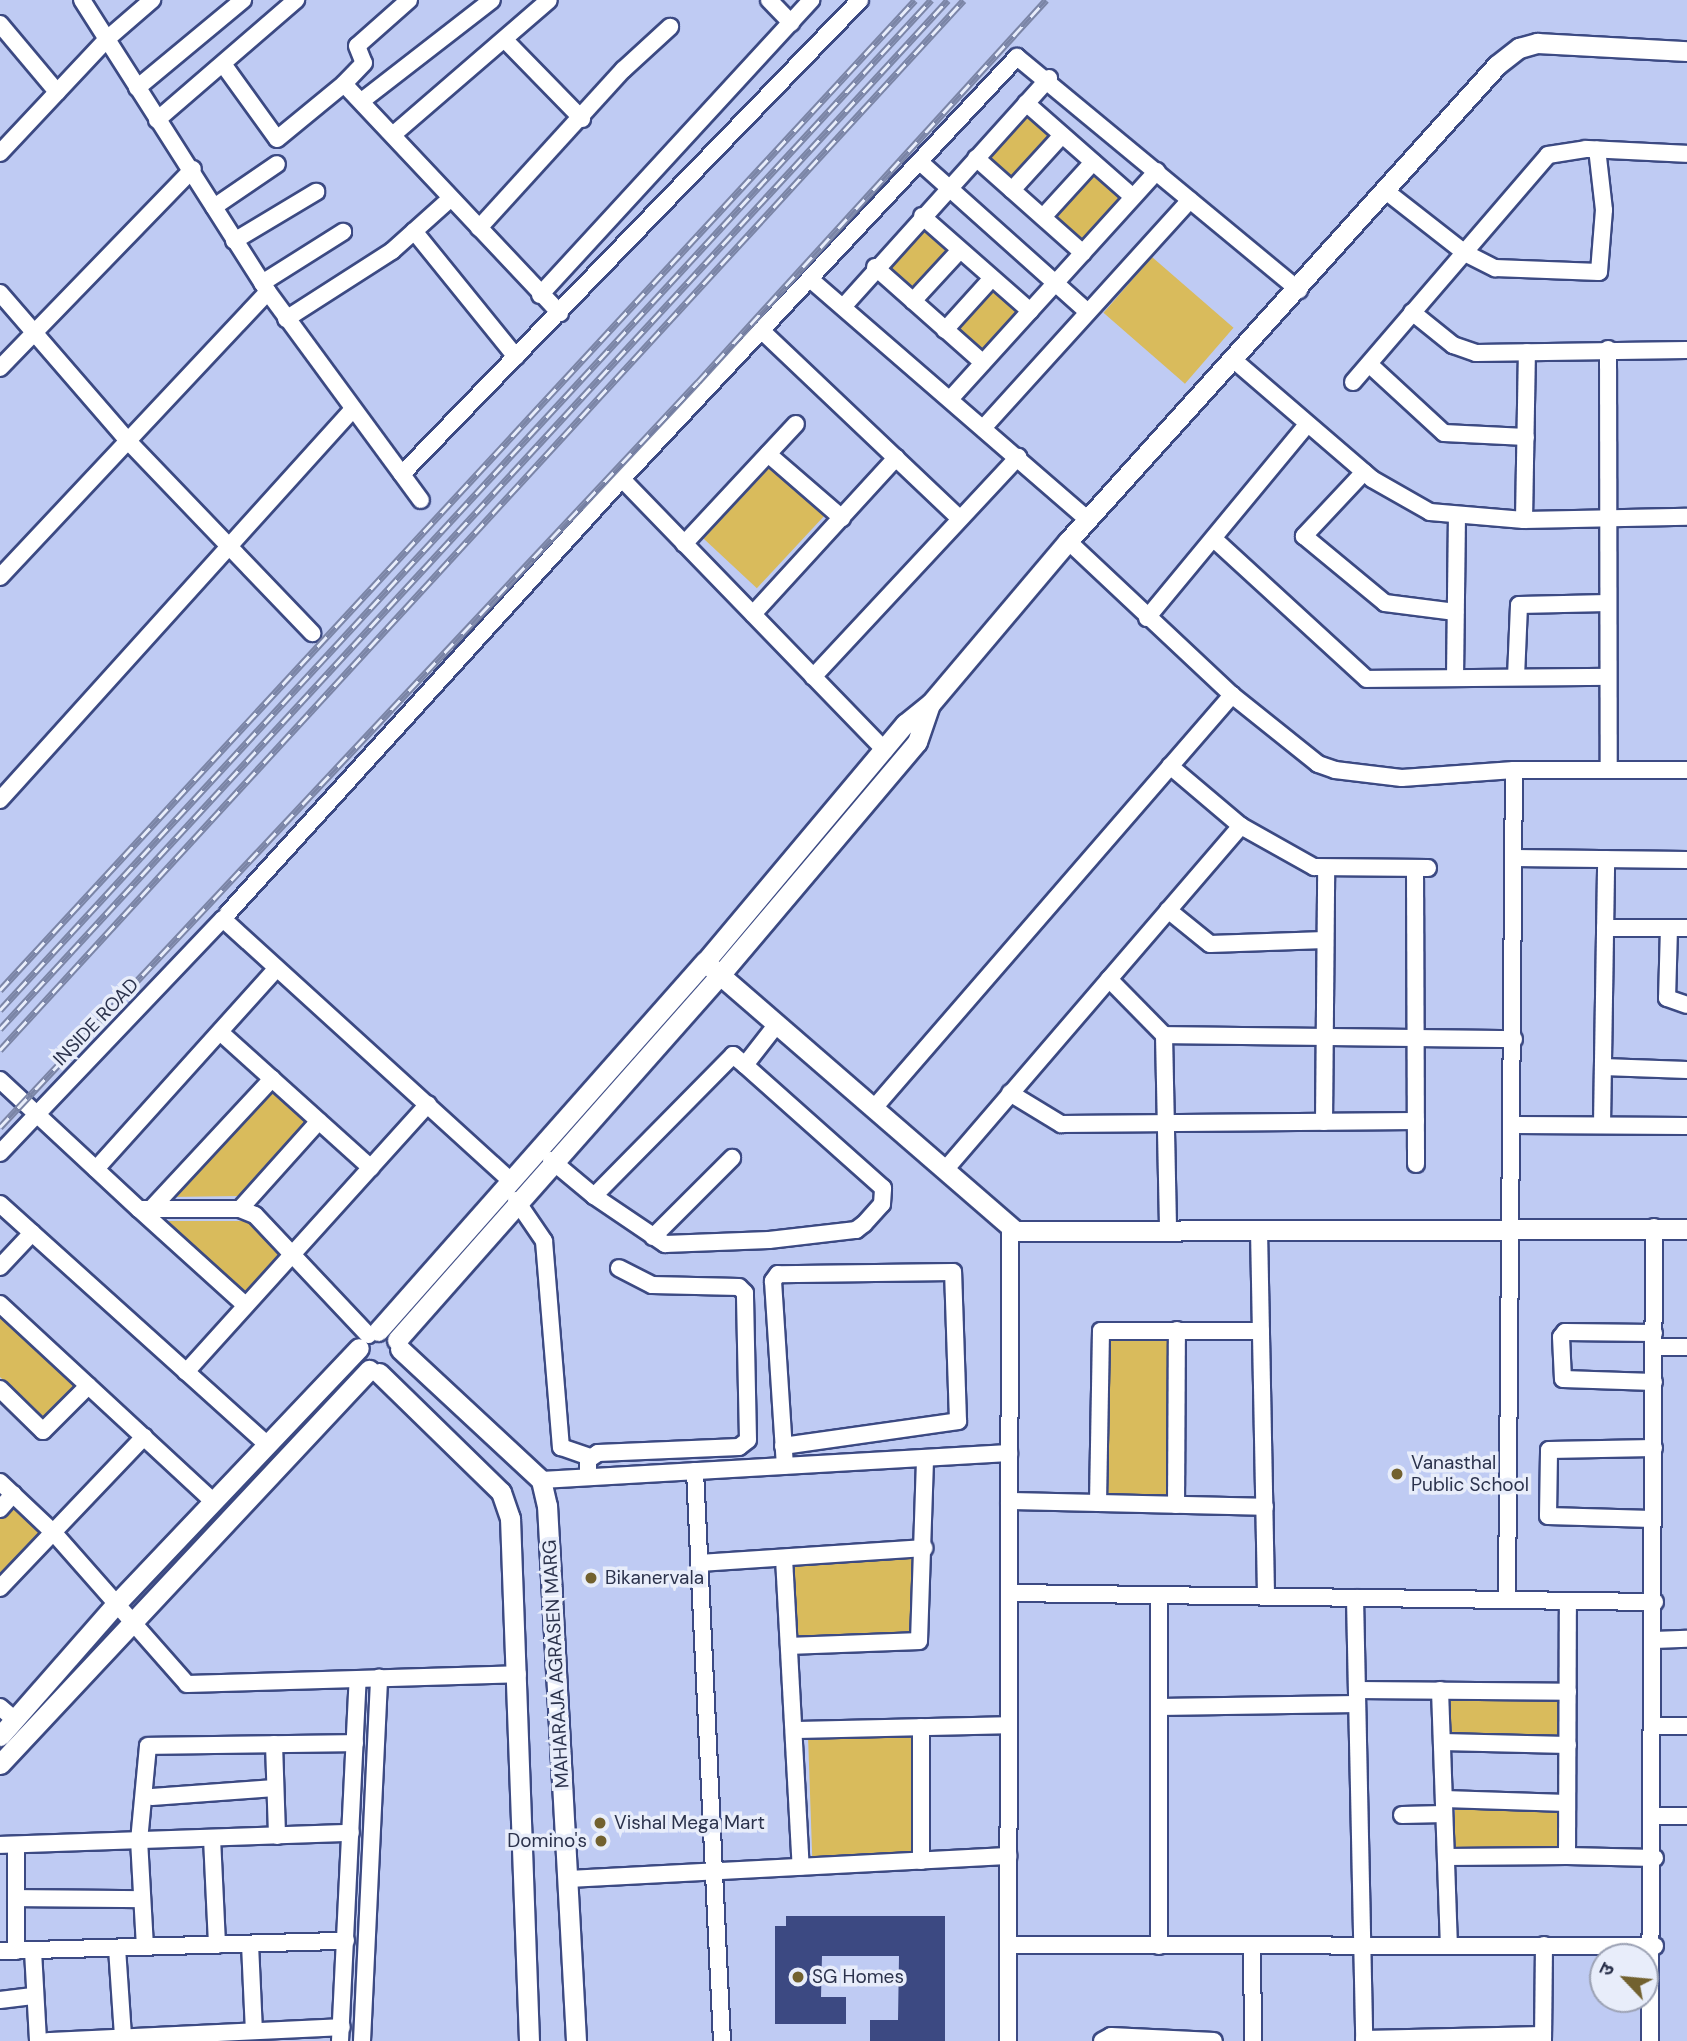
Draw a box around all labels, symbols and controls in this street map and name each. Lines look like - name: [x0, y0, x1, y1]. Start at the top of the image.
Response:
- street label: INSIDE ROAD: [49, 974, 143, 1070]
- place label: Vanasthal Public School: [1411, 1452, 1529, 1496]
- marker: Vanasthal Public School: [1389, 1466, 1405, 1482]
- street label: MAHARAJA AGRASEN MARG: [538, 1539, 574, 1789]
- place label: Bikanervala: [605, 1567, 704, 1589]
- marker: Bikanervala: [583, 1570, 599, 1586]
- place label: Vishal Mega Mart: [614, 1812, 765, 1834]
- marker: Vishal Mega Mart: [592, 1815, 608, 1831]
- place label: Domino's: [507, 1830, 587, 1852]
- marker: Domino's: [593, 1833, 609, 1849]
- north arrow: [1589, 1943, 1659, 2013]
- text: उ: [1593, 1959, 1620, 1980]
- place label: SG Homes: [812, 1966, 904, 1988]
- marker: SG Homes: [790, 1969, 806, 1985]

